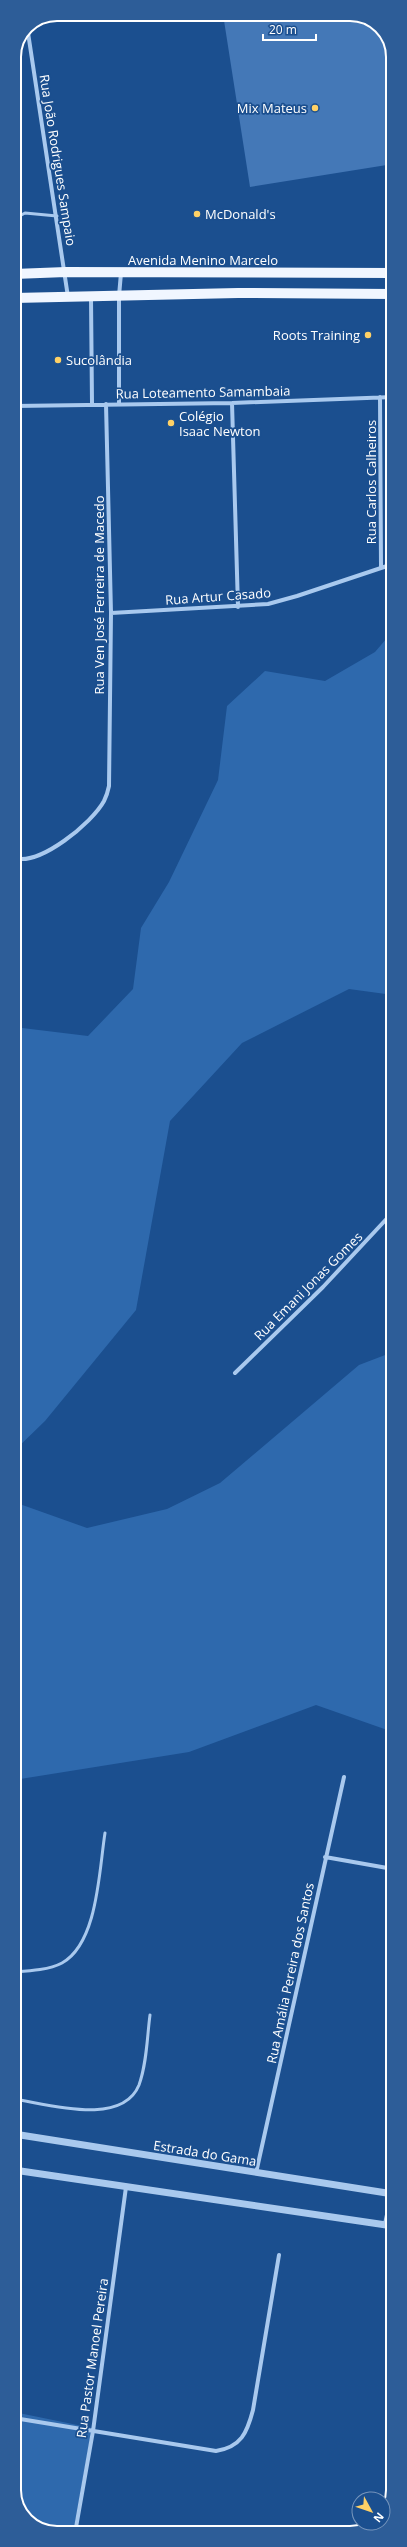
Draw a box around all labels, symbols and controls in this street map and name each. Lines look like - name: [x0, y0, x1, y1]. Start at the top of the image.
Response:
- scale bar: [263, 16, 316, 42]
- text: 20 m: [269, 21, 297, 38]
- street label: Rua João Rodrigues Sampaio: [36, 73, 80, 247]
- place label: Mix Mateus: [237, 99, 307, 117]
- marker: Mix Mateus: [310, 103, 320, 113]
- place label: McDonald's: [205, 205, 276, 223]
- marker: McDonald's: [192, 209, 202, 219]
- street label: Avenida Menino Marcelo: [128, 251, 278, 269]
- place label: Roots Training: [273, 326, 360, 344]
- marker: Roots Training: [363, 330, 373, 340]
- place label: Sucolândia: [66, 351, 132, 369]
- marker: Sucolândia: [53, 355, 63, 365]
- street label: Rua Loteamento Samambaia: [115, 381, 291, 403]
- place label: Colégio Isaac Newton: [179, 407, 260, 440]
- marker: Colégio Isaac Newton: [166, 418, 176, 428]
- street label: Rua Carlos Calheiros: [362, 420, 380, 544]
- street label: Rua Ven José Ferreira de Macedo: [90, 495, 108, 695]
- street label: Rua Artur Casado: [164, 583, 272, 609]
- street label: Rua Emani Jonas Gomes: [250, 1228, 366, 1344]
- street label: Rua Amália Pereira dos Santos: [262, 1881, 318, 2065]
- street label: Estrada do Gama: [152, 2136, 258, 2170]
- street label: Rua Pastor Manoel Pereira: [72, 2277, 112, 2439]
- north arrow: [351, 2491, 391, 2531]
- text: N: [370, 2509, 388, 2526]

